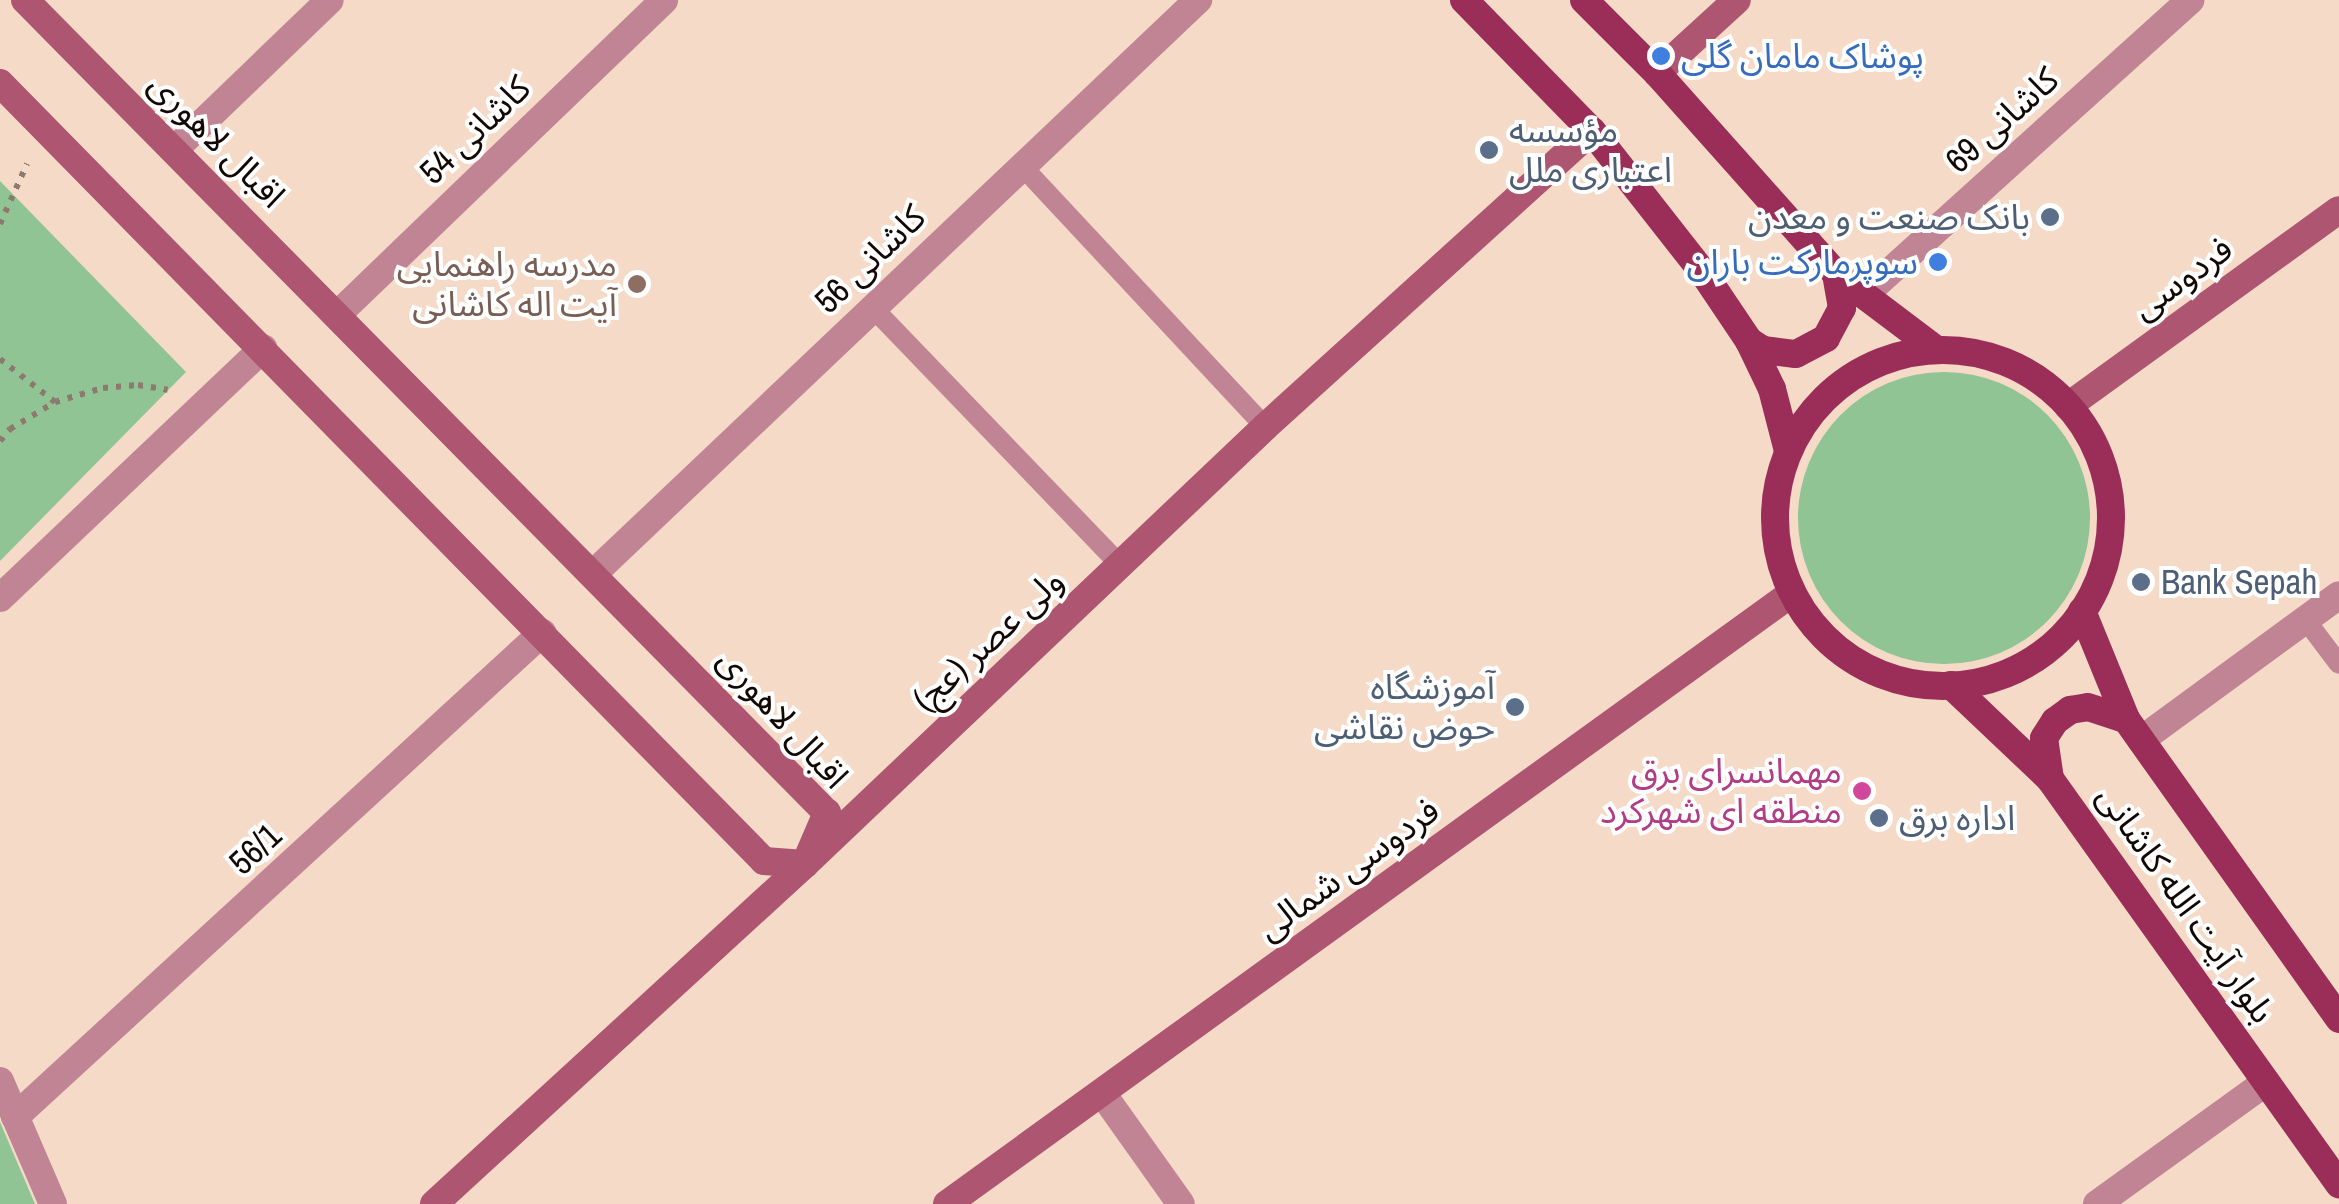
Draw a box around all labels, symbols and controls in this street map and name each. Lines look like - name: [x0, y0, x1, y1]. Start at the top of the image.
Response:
- place label: پوشاک مامان گلی: [1681, 35, 1924, 77]
- marker: پوشاک مامان گلی: [1650, 45, 1672, 67]
- street label: کاشانی 69: [1937, 58, 2067, 182]
- street label: اقبال لاهوری: [140, 63, 294, 217]
- street label: کاشانی 54: [411, 67, 539, 193]
- place label: مؤسسه اعتباری ملل: [1509, 109, 1672, 191]
- marker: مؤسسه اعتباری ملل: [1478, 139, 1500, 161]
- street label: کاشانی 56: [806, 196, 934, 322]
- place label: بانک صنعت و معدن: [1748, 196, 2030, 238]
- marker: بانک صنعت و معدن: [2039, 206, 2061, 228]
- street label: فردوسی: [2124, 228, 2240, 328]
- place label: سوپرمارکت باران: [1687, 241, 1918, 283]
- place label: مدرسه راهنمایی آیت اله کاشانی: [397, 243, 617, 325]
- marker: سوپرمارکت باران: [1927, 251, 1949, 273]
- marker: مدرسه راهنمایی آیت اله کاشانی: [626, 273, 648, 295]
- street label: ولی عصر (عج): [904, 560, 1072, 720]
- place label: Bank Sepah: [2161, 561, 2317, 603]
- marker: Bank Sepah: [2130, 571, 2152, 593]
- street label: اقبال لاهوری: [709, 639, 857, 797]
- place label: آموزشگاه حوض نقاشی: [1314, 666, 1495, 748]
- marker: آموزشگاه حوض نقاشی: [1504, 696, 1526, 718]
- place label: مهمانسرای برق منطقه ای شهرکرد: [1600, 750, 1842, 832]
- street label: بلوار آیت الله کاشانی: [2088, 777, 2284, 1031]
- marker: مهمانسرای برق منطقه ای شهرکرد: [1851, 780, 1873, 802]
- street label: فردوسی شمالی: [1249, 789, 1447, 949]
- place label: اداره برق: [1899, 797, 2015, 839]
- marker: اداره برق: [1868, 807, 1890, 829]
- street label: 56/1: [220, 815, 290, 883]

